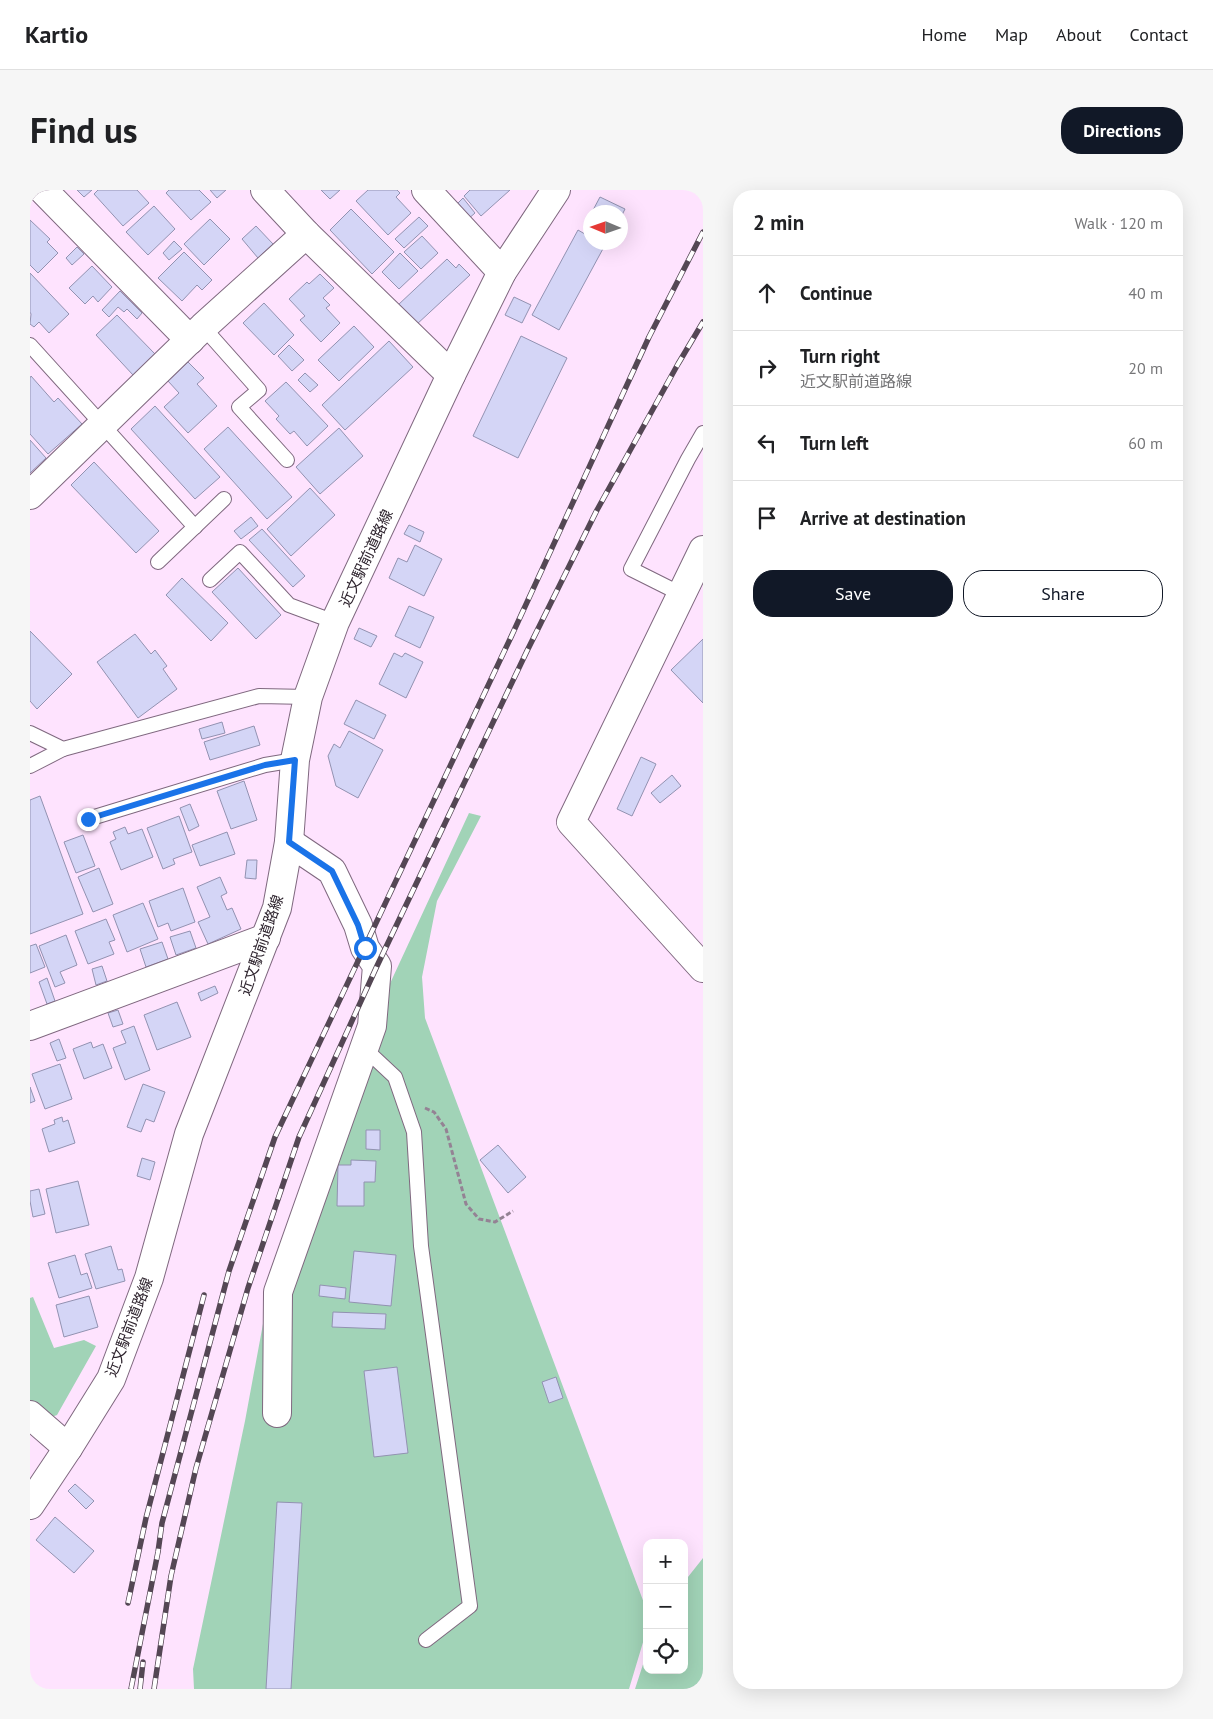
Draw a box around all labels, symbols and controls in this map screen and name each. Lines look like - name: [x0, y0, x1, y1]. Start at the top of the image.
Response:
- text: Kartio: [25, 19, 88, 50]
- text: Home: [921, 23, 967, 46]
- text: Map: [995, 23, 1028, 46]
- text: About: [1056, 23, 1102, 46]
- text: Contact: [1130, 23, 1188, 46]
- text: Find us: [30, 107, 138, 153]
- button: Directions: [1061, 107, 1183, 154]
- north arrow: [583, 205, 628, 250]
- text: 2 min: [753, 209, 804, 236]
- text: Walk · 120 m: [1074, 213, 1163, 233]
- icon: ahead: [753, 279, 781, 307]
- text: Continue: [800, 281, 872, 305]
- text: 40 m: [1128, 283, 1163, 303]
- text: Turn right: [800, 344, 880, 368]
- icon: right: [753, 354, 781, 382]
- text: 20 m: [1128, 358, 1163, 378]
- text: 近文駅前道路線: [800, 371, 912, 391]
- icon: left: [753, 429, 781, 457]
- text: Turn left: [800, 431, 869, 455]
- text: 60 m: [1128, 433, 1163, 453]
- icon: arrive: [753, 504, 781, 532]
- street label: 近文駅前道路線: [335, 506, 397, 610]
- text: Arrive at destination: [800, 506, 966, 530]
- button: Save: [753, 570, 953, 617]
- button: Share: [963, 570, 1163, 617]
- route end: [77, 808, 100, 831]
- street label: 近文駅前道路線: [235, 892, 287, 998]
- route start: [354, 937, 377, 960]
- street label: 近文駅前道路線: [101, 1275, 157, 1379]
- map controls: [643, 1539, 688, 1674]
- button: +: [643, 1539, 688, 1584]
- button: −: [643, 1584, 688, 1629]
- button: locate: [643, 1629, 688, 1674]

